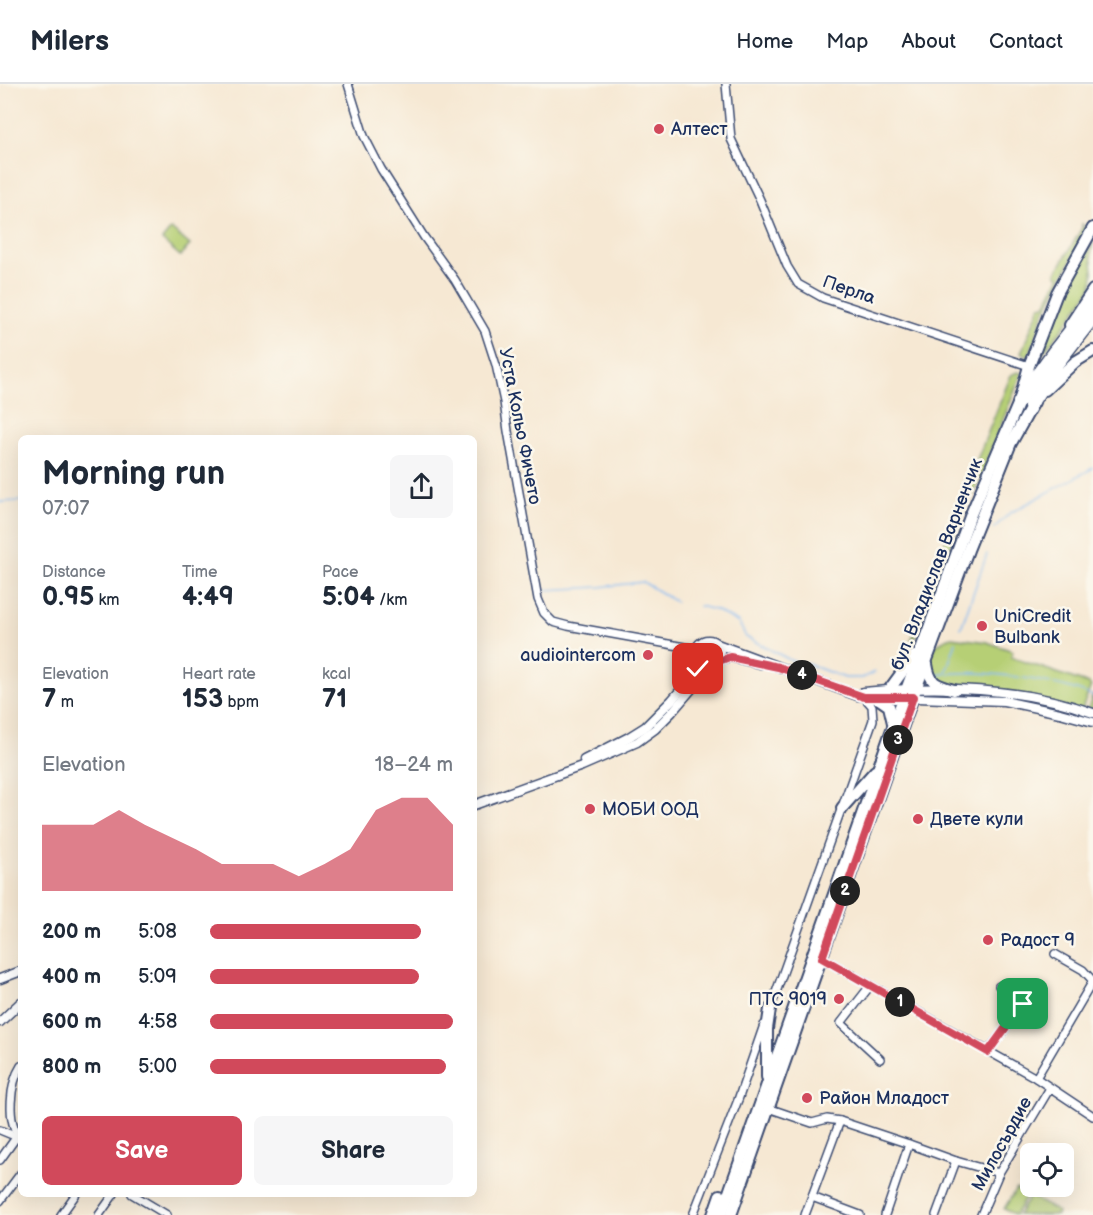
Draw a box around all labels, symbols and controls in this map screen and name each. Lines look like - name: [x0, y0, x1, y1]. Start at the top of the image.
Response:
- text: Milers: [30, 25, 109, 58]
- text: Home: [736, 29, 793, 54]
- text: Map: [826, 29, 868, 54]
- text: About: [901, 29, 956, 54]
- text: Contact: [989, 29, 1063, 54]
- place label: Алтест: [670, 119, 728, 140]
- marker: Алтест: [652, 122, 666, 136]
- street label: Перла: [820, 271, 878, 309]
- street label: Уста Кольо Фичето: [495, 346, 545, 506]
- text: Morning run: [42, 454, 225, 494]
- button: share: [390, 455, 453, 518]
- street label: бул. Владислав Варненчик: [887, 455, 987, 673]
- text: 07:07: [42, 497, 89, 521]
- text: Distance: [42, 563, 106, 582]
- text: Time: [182, 563, 217, 582]
- text: Pace: [322, 563, 358, 582]
- text: 0.95: [42, 582, 94, 613]
- text: 4:49: [182, 582, 234, 613]
- text: 5:04: [322, 582, 375, 613]
- text: km: [94, 591, 120, 610]
- text: /km: [375, 591, 407, 610]
- place label: UniCredit Bulbank: [994, 606, 1072, 648]
- marker: UniCredit Bulbank: [975, 619, 989, 633]
- pin: [672, 643, 723, 694]
- place label: audiointercom: [520, 645, 636, 666]
- marker: audiointercom: [641, 648, 655, 662]
- icon: check: [681, 652, 714, 685]
- pin: 4: [787, 660, 817, 690]
- text: Elevation: [42, 665, 109, 684]
- text: Heart rate: [182, 665, 256, 684]
- text: kcal: [322, 665, 351, 684]
- text: 4: [797, 665, 807, 684]
- text: 7: [42, 684, 56, 715]
- text: 153: [182, 684, 223, 715]
- text: 71: [322, 684, 347, 715]
- text: m: [56, 693, 74, 712]
- text: bpm: [223, 693, 259, 712]
- pin: 3: [883, 725, 913, 755]
- text: 3: [893, 730, 903, 749]
- text: Elevation: [42, 753, 125, 777]
- text: 18–24 m: [375, 753, 453, 777]
- place label: МОБИ ООД: [602, 799, 699, 820]
- marker: МОБИ ООД: [583, 802, 597, 816]
- place label: Двете кули: [930, 809, 1024, 830]
- marker: Двете кули: [911, 812, 925, 826]
- pin: 2: [830, 876, 860, 906]
- text: 2: [840, 881, 850, 900]
- text: 200 m: [42, 920, 101, 944]
- text: 5:08: [138, 920, 177, 944]
- place label: Радост 9: [1000, 930, 1075, 951]
- marker: Радост 9: [981, 933, 995, 947]
- text: 400 m: [42, 965, 101, 989]
- text: 5:09: [138, 965, 177, 989]
- pin: [997, 978, 1048, 1029]
- pin: 1: [885, 987, 915, 1017]
- icon: arrive: [1006, 987, 1039, 1020]
- place label: ПТС 9019: [749, 989, 827, 1010]
- marker: ПТС 9019: [832, 992, 846, 1006]
- text: 1: [897, 992, 903, 1011]
- text: 600 m: [42, 1010, 102, 1034]
- text: 4:58: [138, 1010, 177, 1034]
- text: 800 m: [42, 1055, 101, 1079]
- text: 5:00: [138, 1055, 177, 1079]
- place label: Район Младост: [819, 1088, 950, 1109]
- marker: Район Младост: [800, 1091, 814, 1105]
- street label: Милосърдие: [968, 1093, 1036, 1195]
- button: Save: [42, 1116, 242, 1185]
- button: Share: [254, 1116, 453, 1185]
- map controls: [1020, 1143, 1074, 1197]
- button: locate: [1020, 1143, 1074, 1197]

